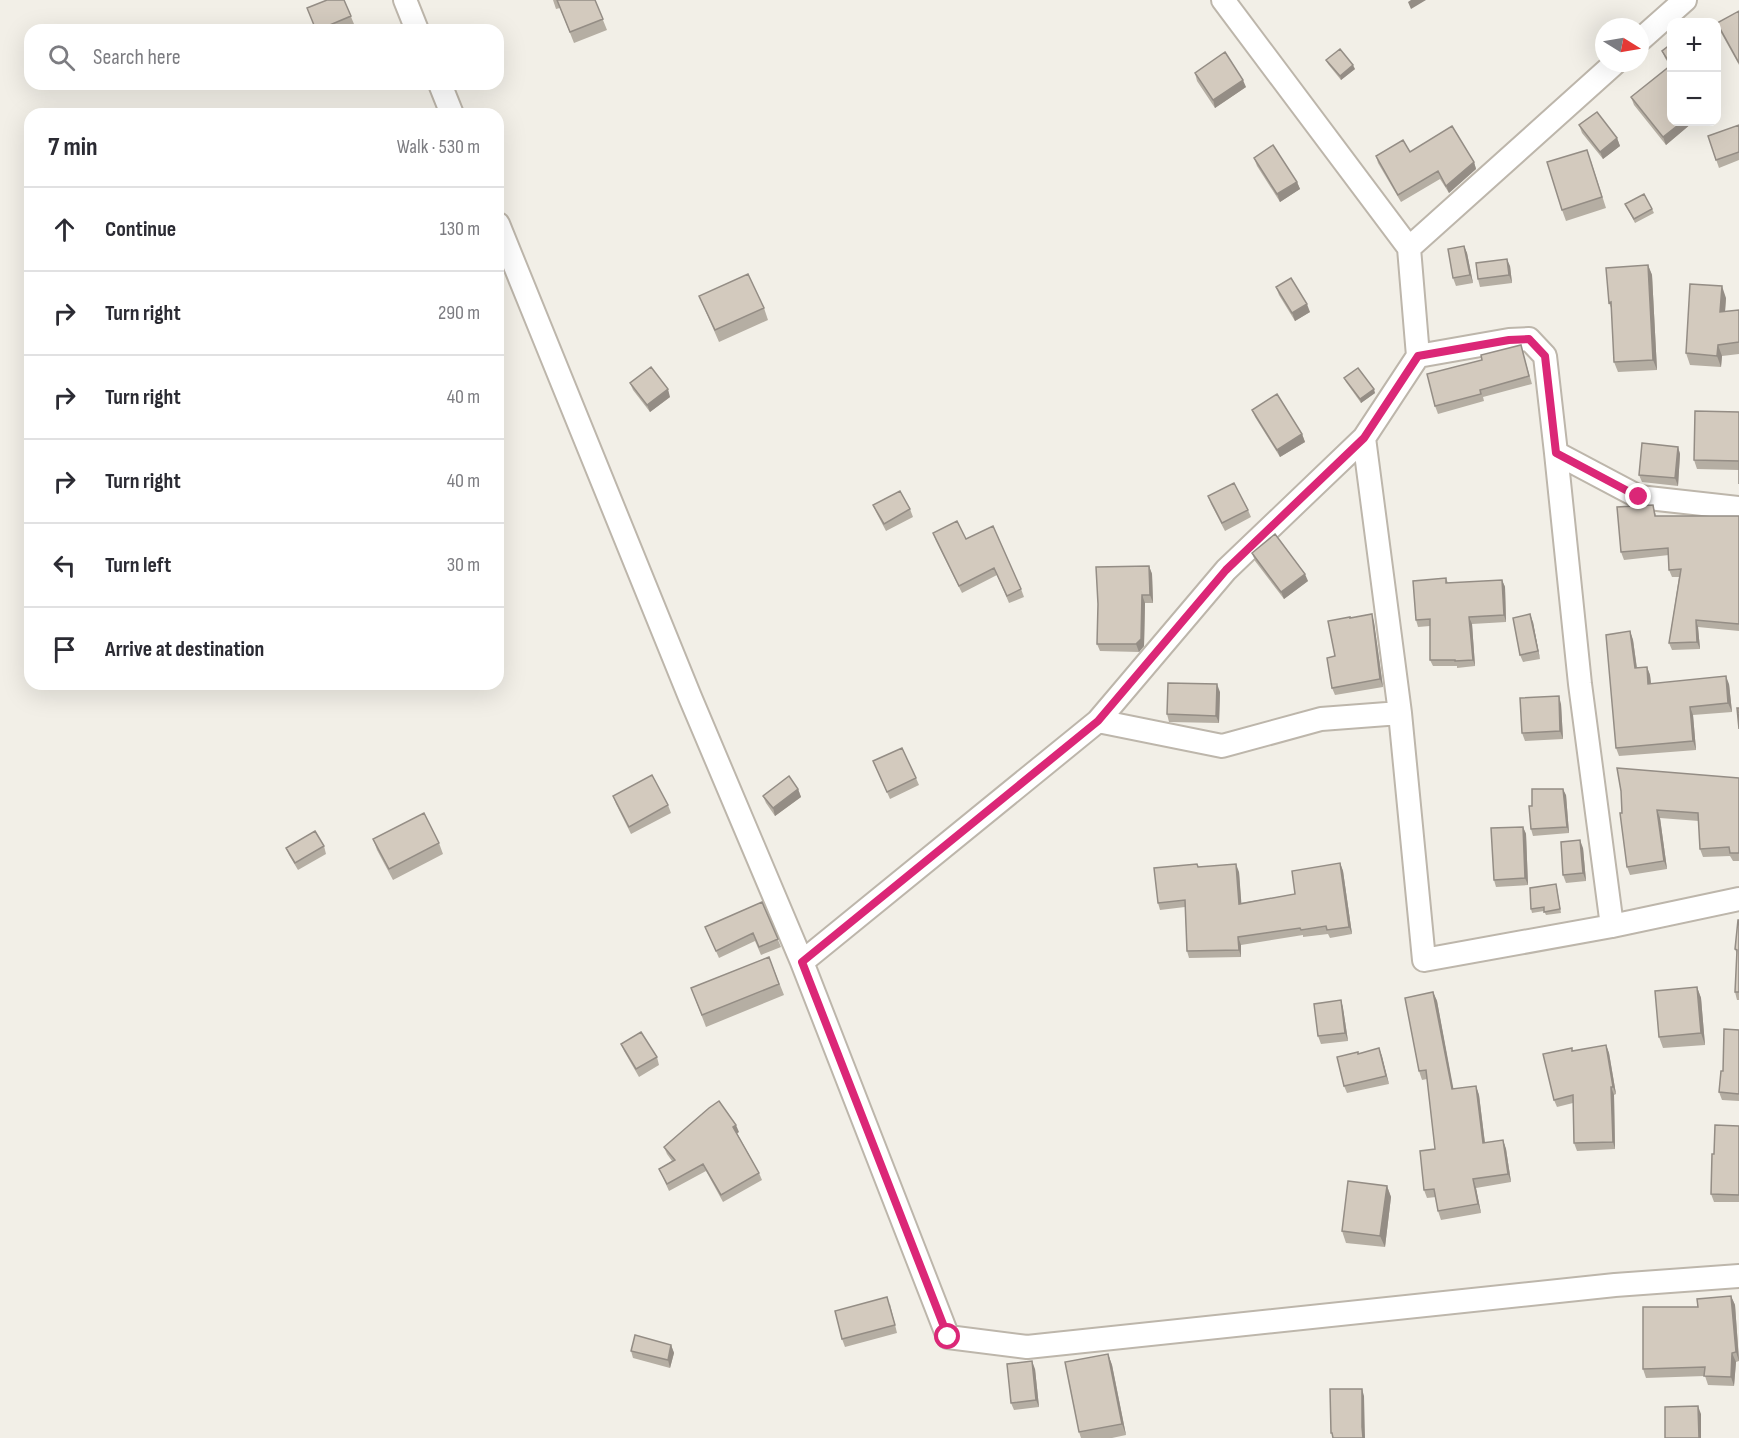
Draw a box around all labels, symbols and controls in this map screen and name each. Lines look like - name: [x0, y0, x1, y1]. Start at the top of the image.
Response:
- north arrow: [1595, 18, 1649, 72]
- map controls: [1667, 18, 1721, 126]
- button: +: [1667, 18, 1721, 72]
- search box: [24, 24, 504, 90]
- icon: search: [45, 41, 78, 74]
- text: Search here: [93, 44, 180, 71]
- button: −: [1667, 72, 1721, 126]
- text: 7 min: [48, 132, 97, 163]
- text: Walk · 530 m: [397, 135, 480, 159]
- icon: ahead: [48, 213, 81, 246]
- text: Continue: [105, 216, 176, 243]
- text: 130 m: [440, 217, 480, 241]
- icon: right: [48, 297, 81, 330]
- text: Turn right: [105, 300, 181, 327]
- text: 290 m: [438, 301, 480, 325]
- icon: right: [48, 381, 81, 414]
- text: Turn right: [105, 384, 181, 411]
- text: 40 m: [447, 385, 480, 409]
- icon: right: [48, 465, 81, 498]
- text: Turn right: [105, 468, 181, 495]
- text: 40 m: [447, 469, 480, 493]
- route end: [1625, 483, 1651, 509]
- icon: left: [48, 549, 81, 582]
- text: Turn left: [105, 552, 171, 579]
- text: 30 m: [447, 553, 480, 577]
- icon: arrive: [48, 633, 81, 666]
- text: Arrive at destination: [105, 636, 264, 663]
- route start: [934, 1323, 960, 1349]

